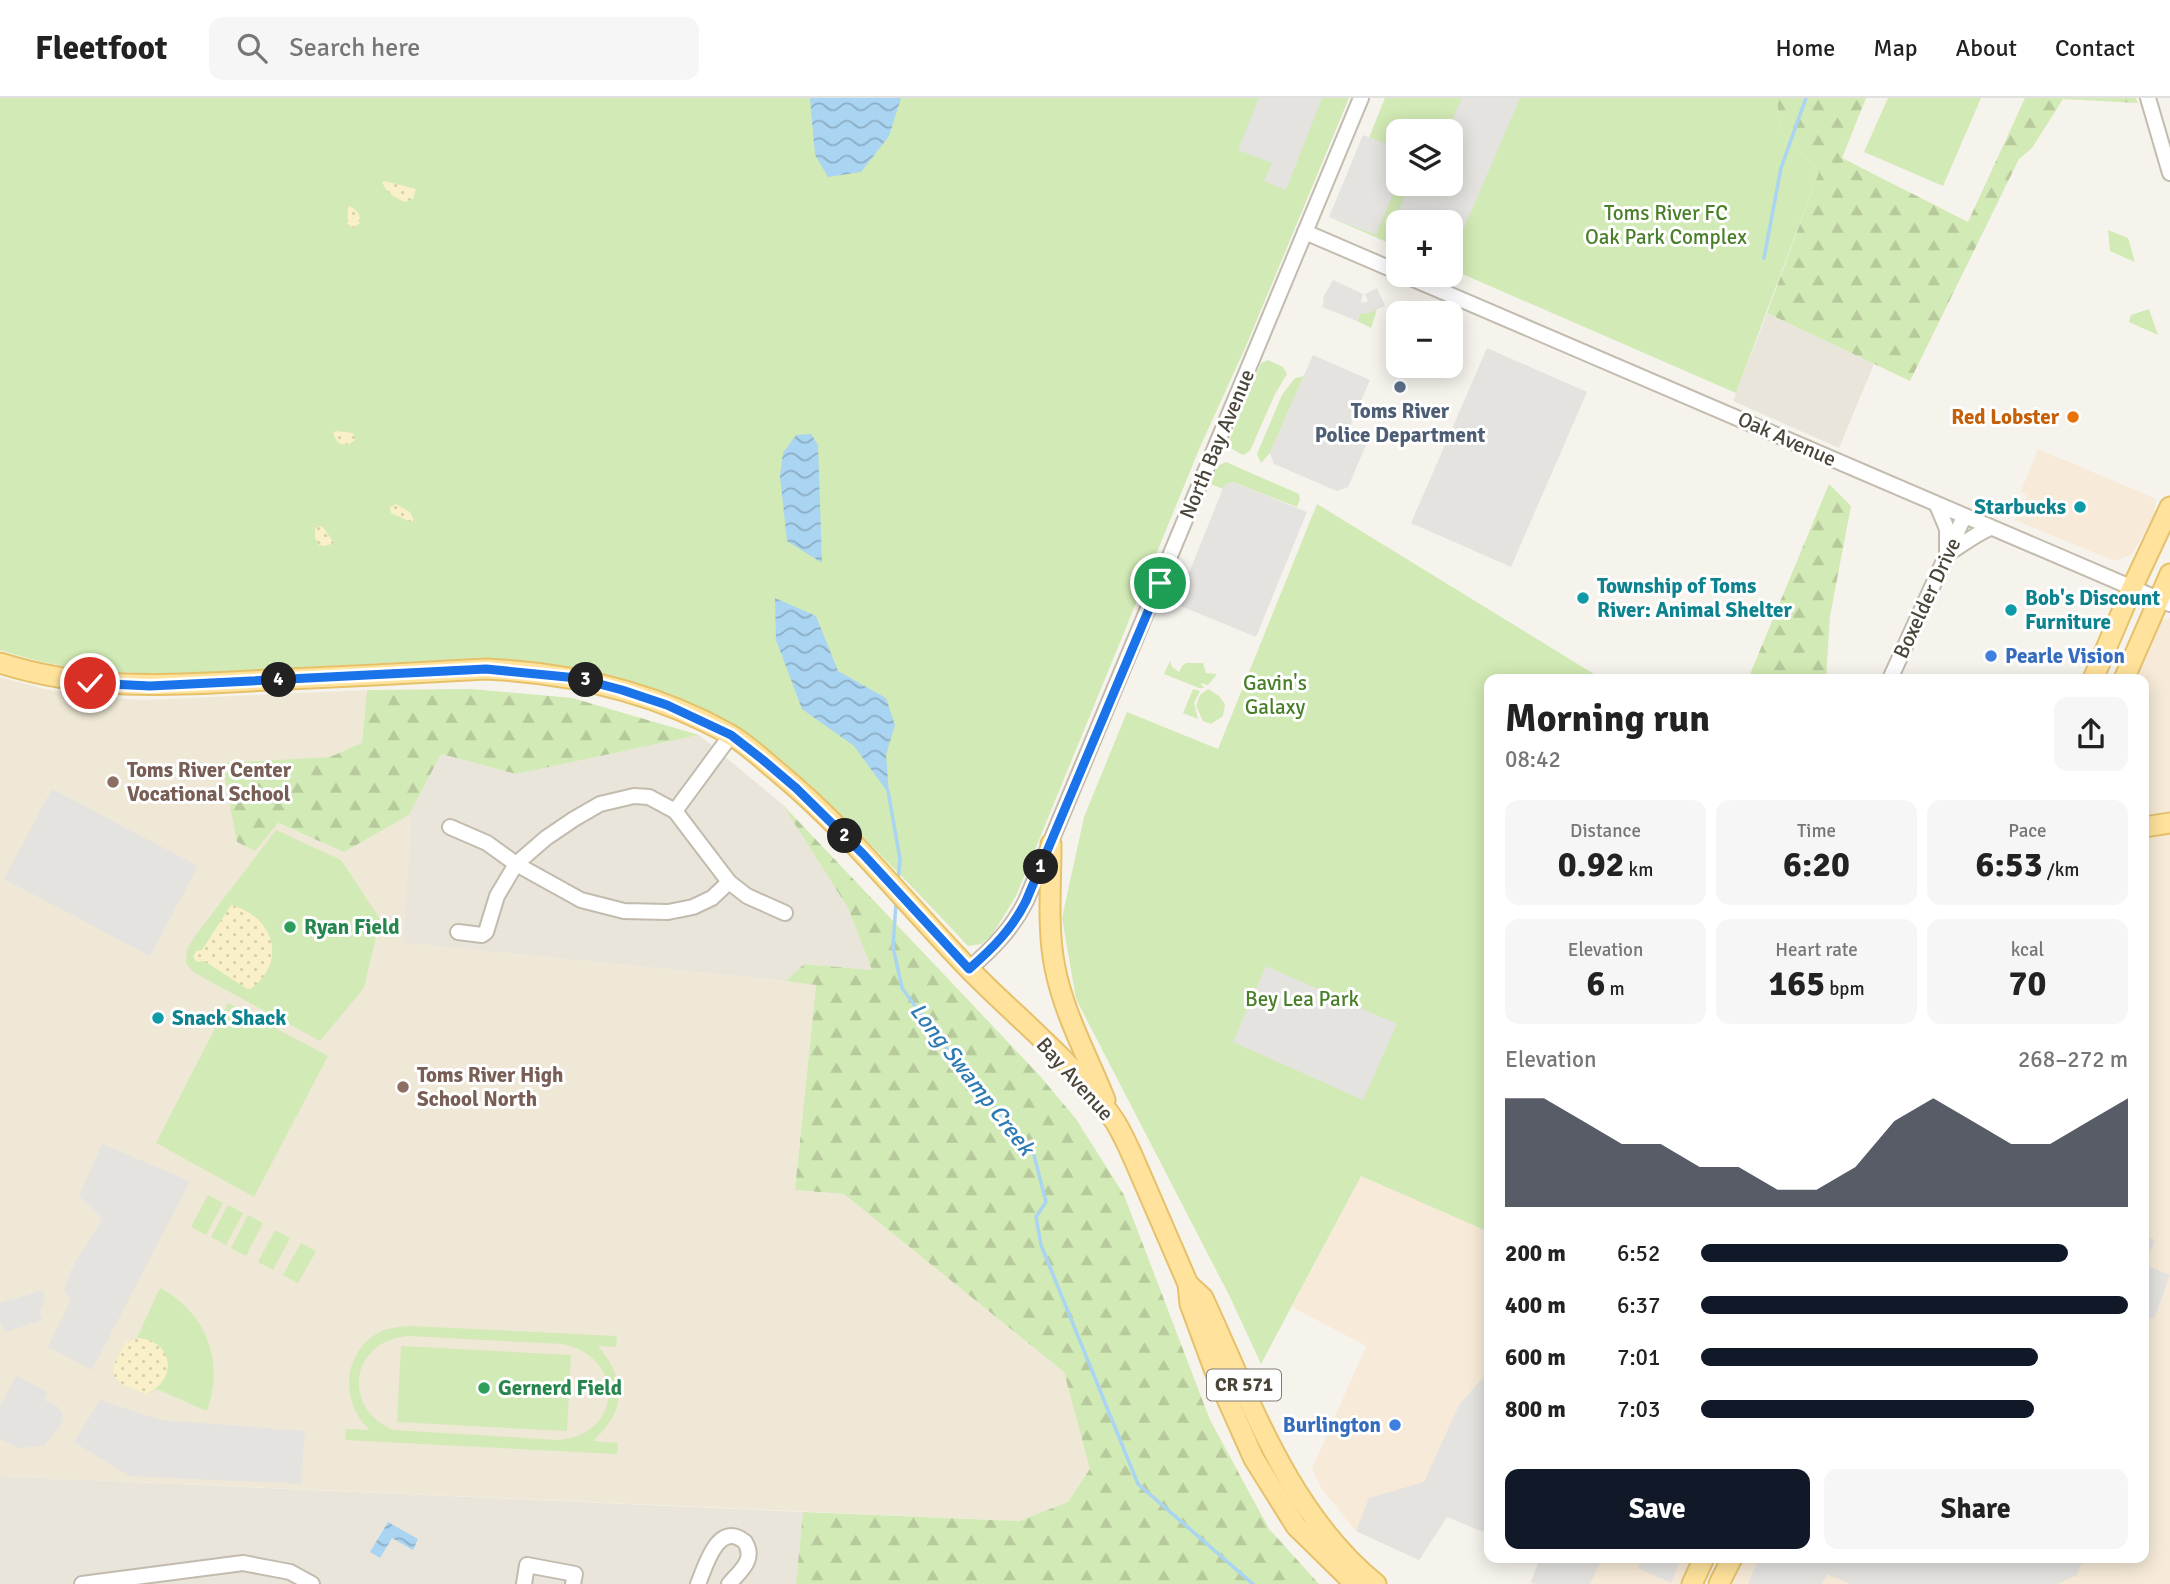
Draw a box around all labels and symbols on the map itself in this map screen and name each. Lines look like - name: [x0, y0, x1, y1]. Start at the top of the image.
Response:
- park label: Toms River FC Oak Park Complex: [1585, 200, 1747, 250]
- street label: North Bay Avenue: [1174, 365, 1260, 523]
- marker: Toms River Police Department: [1392, 379, 1408, 395]
- place label: Toms River Police Department: [1315, 398, 1485, 448]
- place label: Red Lobster: [1951, 404, 2060, 430]
- street label: Oak Avenue: [1734, 406, 1840, 472]
- marker: Red Lobster: [2065, 409, 2081, 425]
- place label: Starbucks: [1974, 494, 2066, 520]
- marker: Starbucks: [2072, 499, 2088, 515]
- street label: Boxelder Drive: [1888, 534, 1966, 662]
- pin: [1130, 553, 1190, 613]
- place label: Township of Toms River: Animal Shelter: [1597, 573, 1793, 623]
- place label: Bob's Discount Furniture: [2025, 585, 2160, 635]
- marker: Township of Toms River: Animal Shelter: [1575, 590, 1591, 606]
- marker: Bob's Discount Furniture: [2003, 602, 2019, 618]
- place label: Pearle Vision: [2005, 643, 2125, 669]
- marker: Pearle Vision: [1983, 648, 1999, 664]
- pin: [60, 653, 120, 713]
- pin: 4: [262, 662, 296, 698]
- pin: 3: [568, 662, 604, 698]
- park label: Gavin's Galaxy: [1243, 670, 1307, 720]
- place label: Toms River Center Vocational School: [127, 757, 292, 807]
- marker: Toms River Center Vocational School: [105, 774, 121, 790]
- pin: 2: [828, 818, 862, 854]
- pin: 1: [1024, 850, 1058, 884]
- place label: Ryan Field: [304, 914, 400, 940]
- marker: Ryan Field: [282, 919, 298, 935]
- park label: Bey Lea Park: [1245, 986, 1359, 1012]
- water label: Long Swamp Creek: [903, 997, 1042, 1163]
- place label: Snack Shack: [172, 1005, 286, 1031]
- marker: Snack Shack: [150, 1010, 166, 1026]
- street label: Bay Avenue: [1031, 1032, 1119, 1126]
- place label: Toms River High School North: [417, 1062, 563, 1112]
- marker: Toms River High School North: [395, 1079, 411, 1095]
- road number: CR 571: [1207, 1370, 1281, 1400]
- place label: Gernerd Field: [498, 1375, 622, 1401]
- marker: Gernerd Field: [476, 1380, 492, 1396]
- place label: Burlington: [1283, 1412, 1381, 1438]
- marker: Burlington: [1387, 1417, 1403, 1433]

